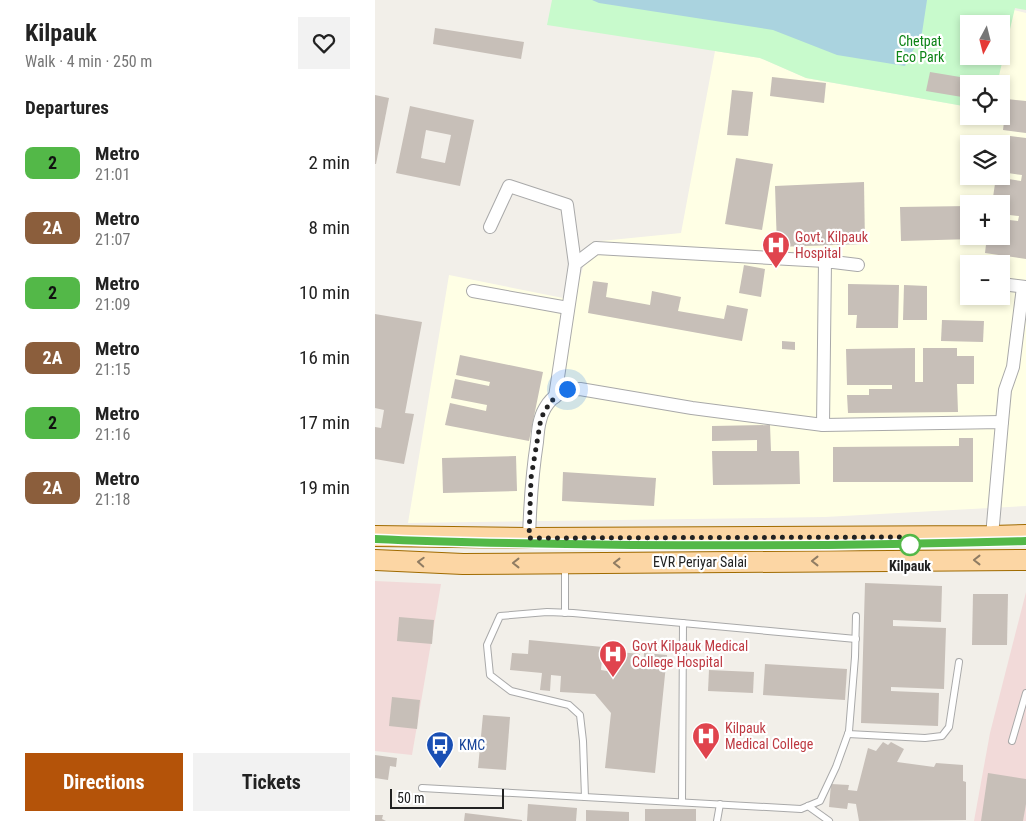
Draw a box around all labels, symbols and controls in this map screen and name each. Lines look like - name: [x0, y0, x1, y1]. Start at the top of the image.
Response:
- north arrow: [960, 15, 1010, 65]
- map controls: [960, 15, 1010, 305]
- button: heart: [298, 17, 350, 69]
- text: Kilpauk: [25, 19, 97, 47]
- park label: Chetpat Eco Park: [896, 33, 945, 65]
- text: Walk · 4 min · 250 m: [25, 52, 152, 71]
- button: locate: [960, 75, 1010, 125]
- text: Departures: [25, 96, 109, 119]
- button: layers: [960, 135, 1010, 185]
- text: Metro: [95, 142, 140, 165]
- text: 2 min: [308, 151, 350, 174]
- text: 2: [48, 152, 57, 173]
- text: 21:01: [95, 165, 130, 184]
- button: +: [960, 195, 1010, 245]
- text: Metro: [95, 207, 140, 230]
- text: 8 min: [308, 216, 350, 239]
- text: 2A: [43, 217, 62, 238]
- place label: Govt. Kilpauk Hospital: [795, 229, 869, 261]
- text: 21:07: [95, 230, 130, 249]
- hospital icon: Govt. Kilpauk Hospital: [761, 230, 791, 269]
- button: −: [960, 255, 1010, 305]
- text: Metro: [95, 272, 140, 295]
- text: 10 min: [299, 281, 350, 304]
- text: 2: [48, 282, 57, 303]
- text: 21:09: [95, 295, 130, 314]
- text: Metro: [95, 337, 140, 360]
- text: 16 min: [299, 346, 350, 369]
- text: 2A: [43, 347, 62, 368]
- text: 21:15: [95, 360, 130, 379]
- your location: [555, 377, 580, 402]
- text: Metro: [95, 402, 140, 425]
- text: 17 min: [299, 411, 350, 434]
- text: 2: [48, 412, 57, 433]
- text: 21:16: [95, 425, 130, 444]
- text: Metro: [95, 467, 140, 490]
- text: 19 min: [299, 476, 350, 499]
- text: 2A: [43, 477, 62, 498]
- text: 21:18: [95, 490, 130, 509]
- marker: Kilpauk: [899, 534, 921, 556]
- street label: EVR Periyar Salai: [653, 554, 747, 570]
- one-way arrow: [973, 555, 981, 565]
- one-way arrow: [417, 556, 425, 567]
- one-way arrow: [811, 556, 818, 566]
- one-way arrow: [613, 557, 621, 568]
- one-way arrow: [512, 558, 520, 568]
- place label: Kilpauk: [889, 558, 931, 574]
- place label: Govt Kilpauk Medical College Hospital: [632, 638, 748, 670]
- hospital icon: Govt Kilpauk Medical College Hospital: [598, 639, 628, 678]
- place label: Kilpauk Medical College: [725, 720, 814, 752]
- hospital icon: Kilpauk Medical College: [691, 721, 721, 760]
- bus stop icon: KMC: [425, 730, 455, 769]
- place label: KMC: [459, 737, 485, 753]
- button: Directions: [25, 753, 183, 811]
- button: Tickets: [193, 753, 350, 811]
- scale bar: [390, 786, 504, 809]
- text: 50 m: [397, 790, 425, 806]

